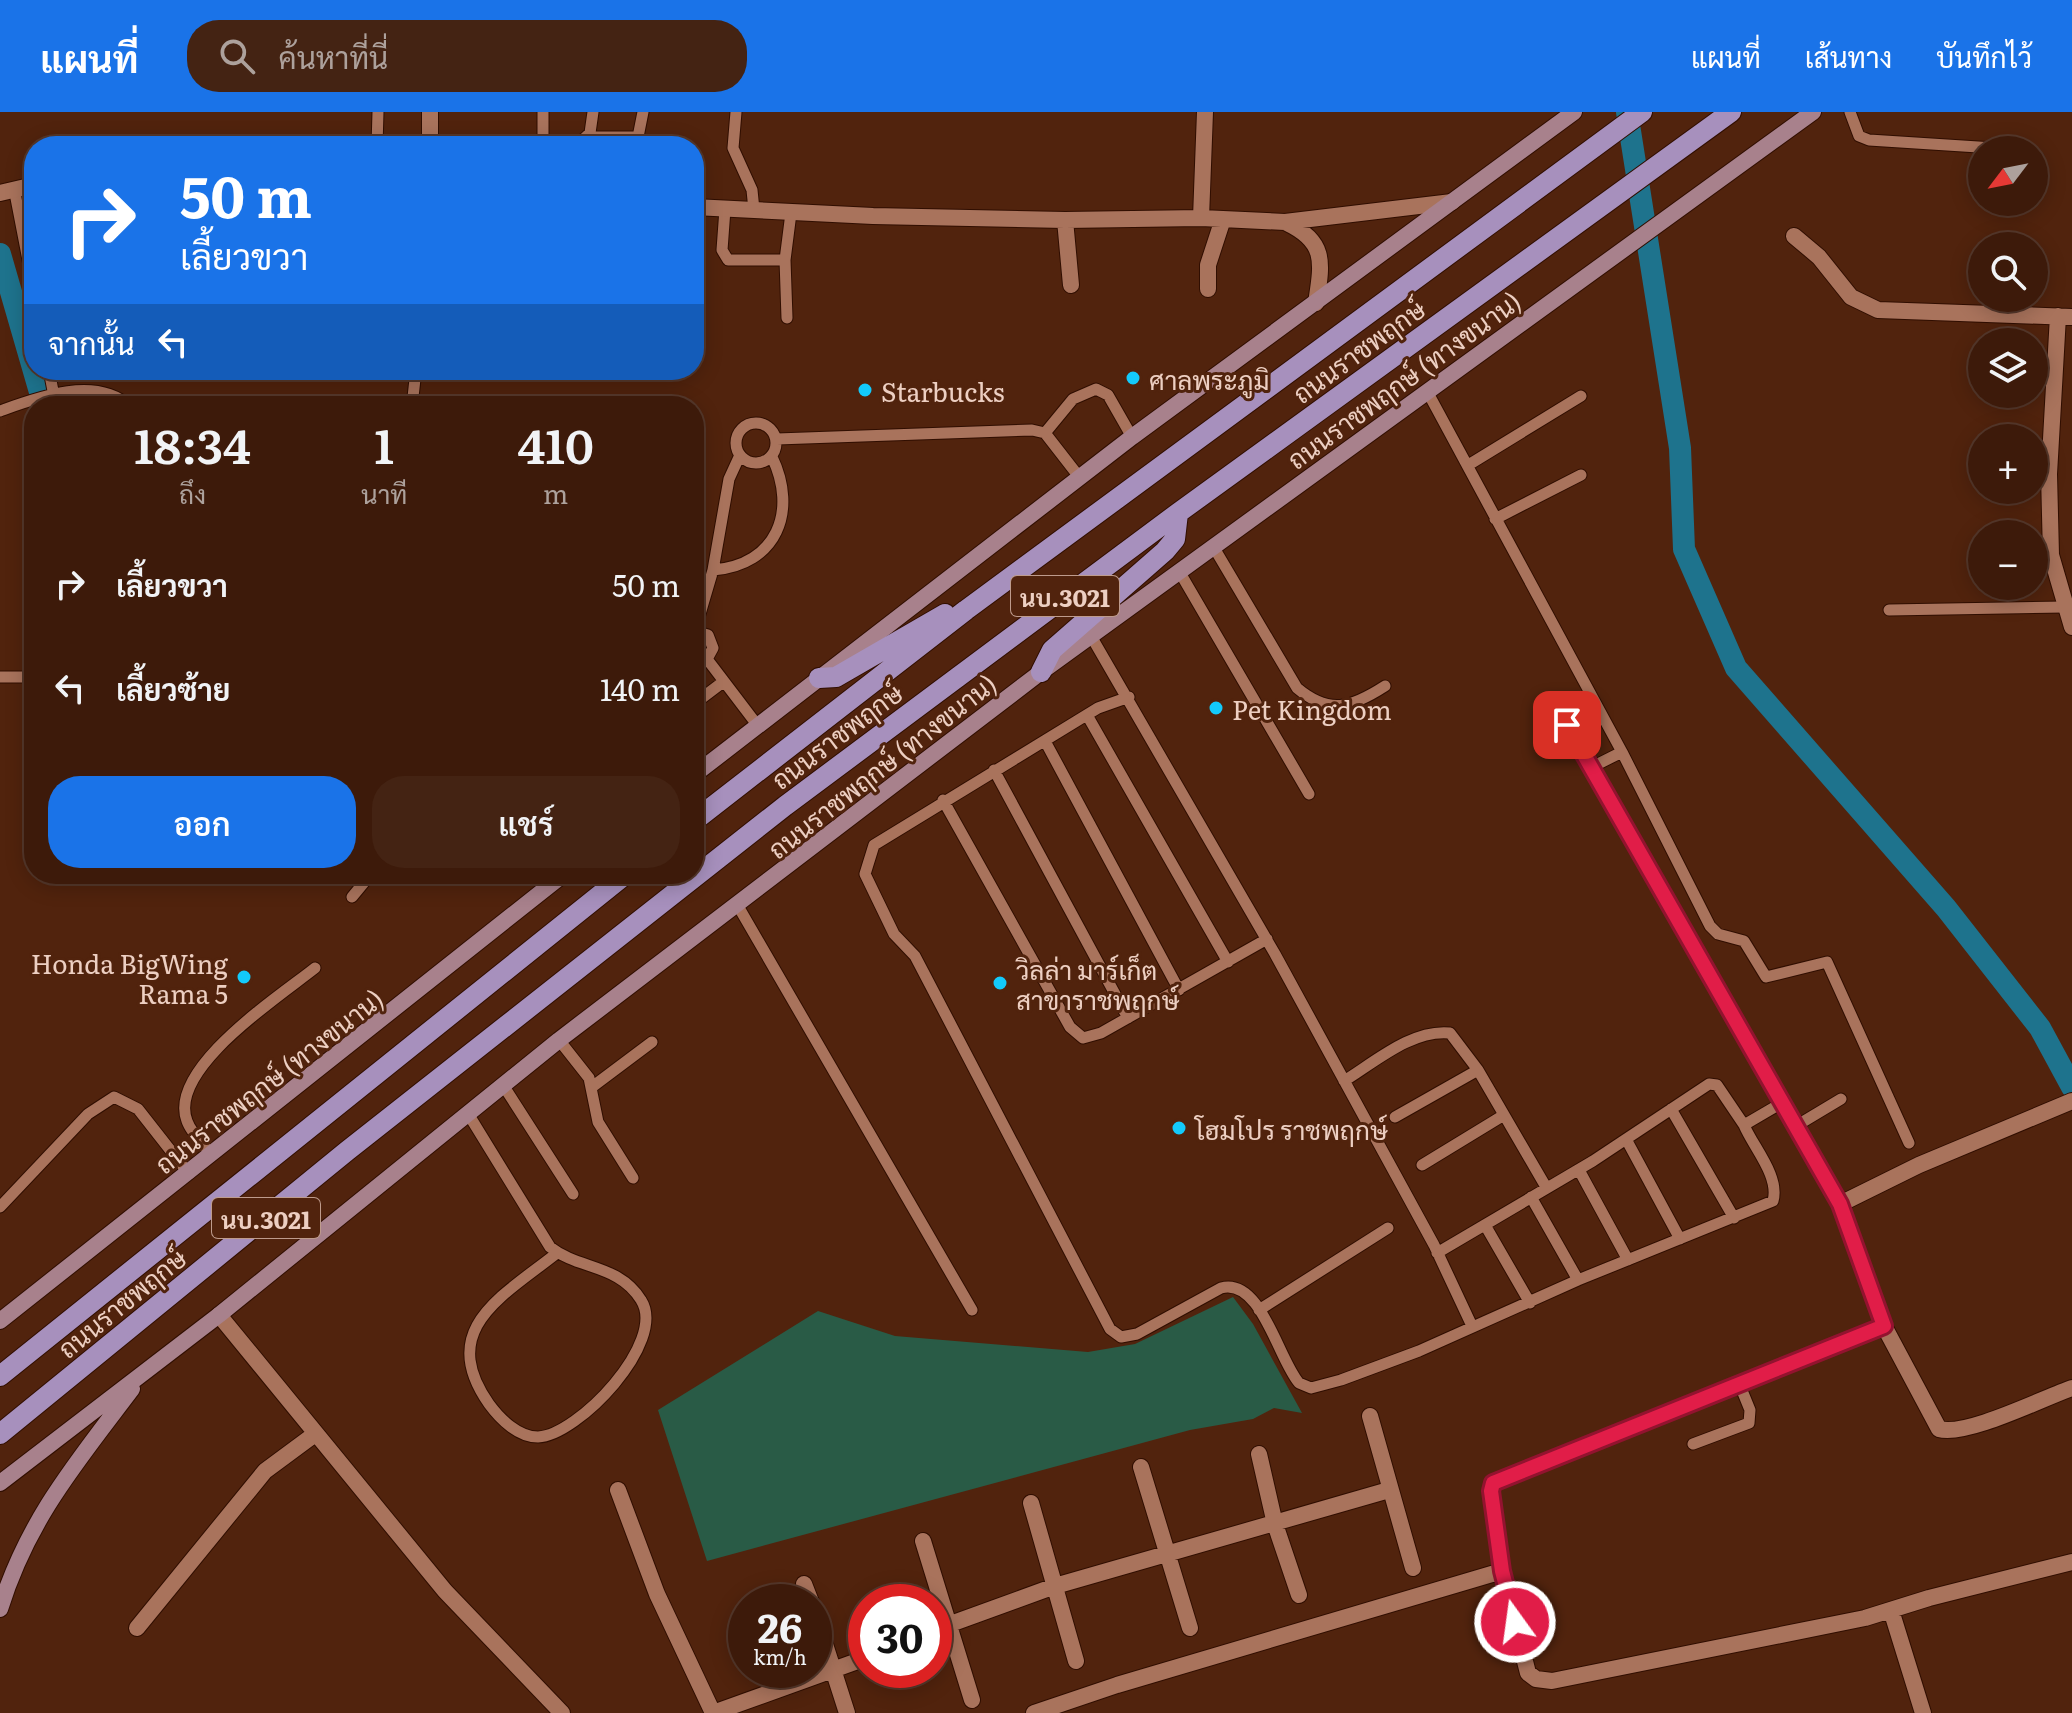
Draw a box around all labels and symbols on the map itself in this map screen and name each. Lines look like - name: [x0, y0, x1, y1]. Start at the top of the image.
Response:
- north arrow: [1968, 136, 2048, 216]
- street label: ถนนราชพฤกษ์ (ทางขนาน): [1278, 281, 1528, 477]
- street label: ถนนราชพฤกษ์: [1284, 288, 1433, 412]
- place label: ศาลพระภูมิ: [1149, 359, 1270, 399]
- marker: ศาลพระภูมิ: [1124, 369, 1142, 387]
- place label: Starbucks: [881, 371, 1005, 410]
- marker: Starbucks: [856, 381, 874, 399]
- road number: นบ.3021: [1011, 576, 1119, 616]
- street label: ถนนราชพฤกษ์ (ทางขนาน): [758, 663, 1004, 867]
- street label: ถนนราชพฤกษ์: [762, 672, 910, 797]
- place label: Pet Kingdom: [1232, 689, 1392, 728]
- pin: [1533, 691, 1601, 759]
- marker: Pet Kingdom: [1207, 699, 1225, 717]
- place label: Honda BigWing Rama 5: [31, 943, 228, 1012]
- place label: วิลล่า มาร์เก็ต สาขาราชพฤกษ์: [1015, 949, 1179, 1018]
- marker: Honda BigWing Rama 5: [235, 968, 253, 986]
- marker: วิลล่า มาร์เก็ต สาขาราชพฤกษ์: [991, 974, 1009, 992]
- street label: ถนนราชพฤกษ์ (ทางขนาน): [145, 978, 391, 1182]
- place label: โฮมโปร ราชพฤกษ์: [1193, 1109, 1388, 1148]
- marker: โฮมโปร ราชพฤกษ์: [1170, 1119, 1188, 1137]
- road number: นบ.3021: [212, 1198, 320, 1238]
- street label: ถนนราชพฤกษ์: [48, 1238, 194, 1366]
- position arrow: [1473, 1580, 1557, 1664]
- speed limit sign: 30: [848, 1584, 952, 1688]

